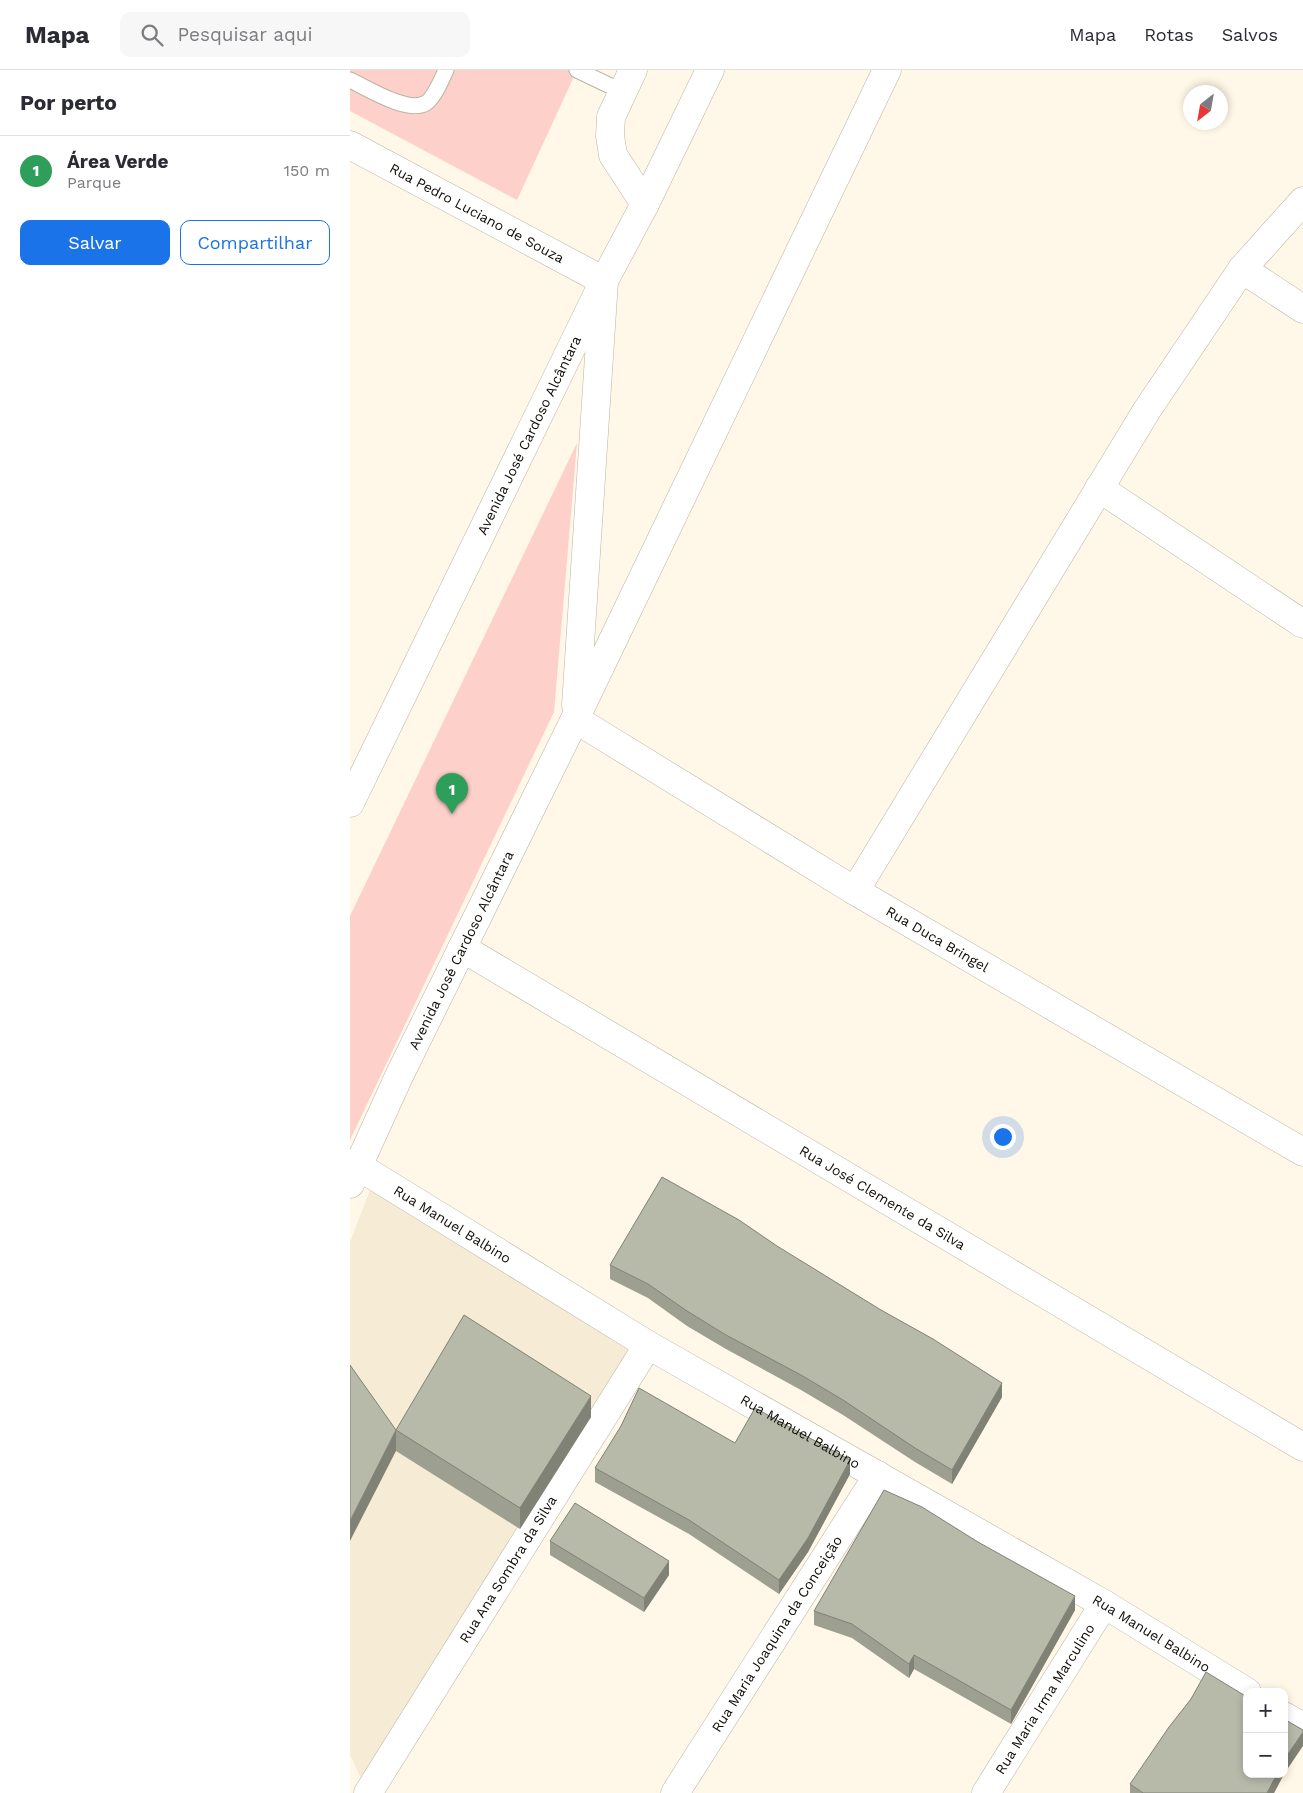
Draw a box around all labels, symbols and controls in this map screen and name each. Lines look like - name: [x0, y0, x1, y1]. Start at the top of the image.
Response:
- search box: [120, 12, 470, 57]
- text: Mapa: [25, 21, 90, 49]
- icon: search: [138, 21, 166, 49]
- text: Pesquisar aqui: [178, 23, 313, 46]
- text: Mapa: [1069, 24, 1116, 45]
- text: Rotas: [1144, 24, 1194, 45]
- text: Salvos: [1222, 24, 1278, 45]
- north arrow: [1183, 85, 1228, 130]
- text: Por perto: [20, 90, 117, 115]
- text: Área Verde: [67, 150, 168, 173]
- street label: Rua Pedro Luciano de Souza: [387, 160, 567, 266]
- text: 1: [33, 161, 39, 180]
- text: 150 m: [284, 161, 330, 180]
- text: Parque: [67, 173, 121, 192]
- button: Salvar: [20, 220, 170, 265]
- button: Compartilhar: [180, 220, 330, 265]
- street label: Avenida José Cardoso Alcântara: [474, 333, 584, 537]
- pin: 1: [436, 773, 468, 814]
- street label: Avenida José Cardoso Alcântara: [405, 848, 517, 1052]
- street label: Rua Duca Bringel: [883, 903, 992, 976]
- your location: [990, 1124, 1016, 1150]
- street label: Rua José Clemente da Silva: [797, 1142, 968, 1253]
- street label: Rua Manuel Balbino: [391, 1182, 514, 1267]
- street label: Rua Manuel Balbino: [738, 1391, 863, 1472]
- street label: Rua Ana Sombra da Silva: [456, 1493, 560, 1646]
- street label: Rua Maria Joaquina da Conceição: [708, 1533, 845, 1735]
- street label: Rua Manuel Balbino: [1090, 1591, 1213, 1675]
- street label: Rua Maria Irma Marculino: [992, 1621, 1098, 1777]
- map controls: [1243, 1688, 1288, 1778]
- button: +: [1243, 1688, 1288, 1733]
- button: −: [1243, 1733, 1288, 1778]

